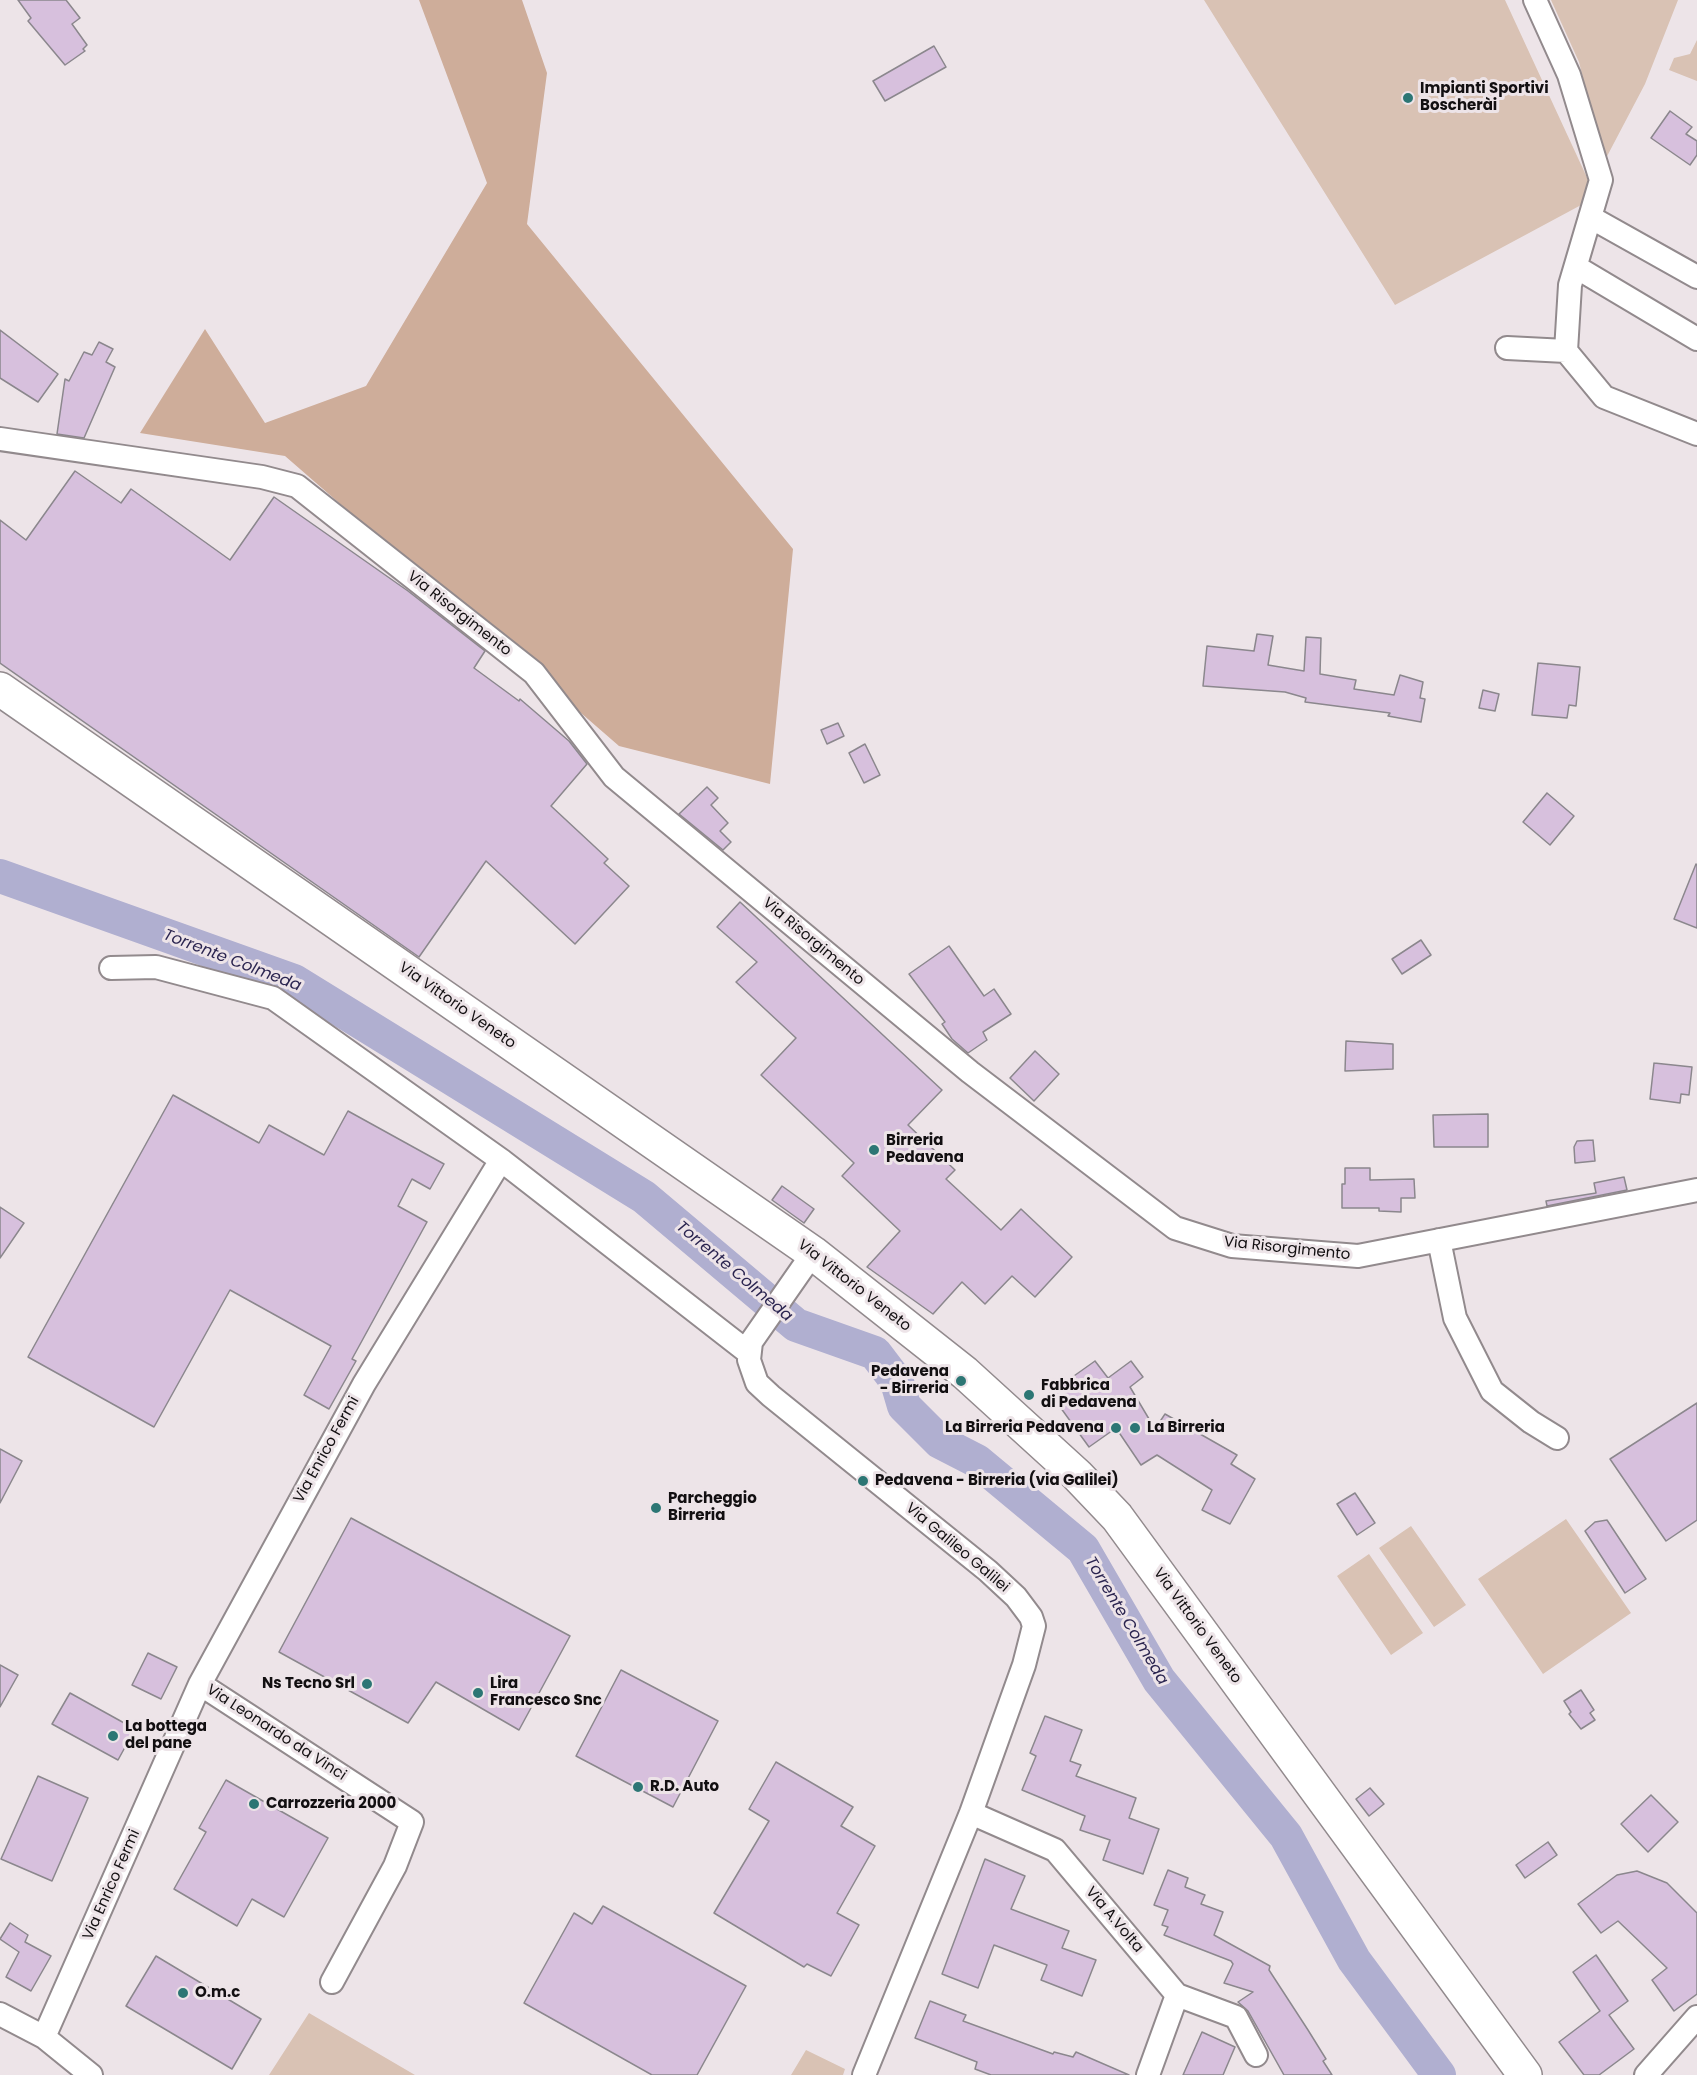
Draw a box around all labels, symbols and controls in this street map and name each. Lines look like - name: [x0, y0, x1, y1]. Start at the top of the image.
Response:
- place label: Impianti Sportivi Boscherài: [1420, 80, 1549, 115]
- marker: Impianti Sportivi Boscherài: [1401, 91, 1415, 105]
- street label: Via Risorgimento: [403, 568, 515, 660]
- street label: Via Risorgimento: [759, 894, 867, 990]
- water label: Torrente Colmeda: [160, 926, 304, 996]
- street label: Via Vittorio Veneto: [395, 959, 519, 1053]
- place label: Birreria Pedavena: [886, 1132, 964, 1167]
- marker: Birreria Pedavena: [867, 1143, 881, 1157]
- water label: Torrente Colmeda: [672, 1218, 796, 1326]
- street label: Via Risorgimento: [1223, 1233, 1351, 1265]
- street label: Via Vittorio Veneto: [794, 1236, 914, 1336]
- place label: Pedavena - Birreria: [871, 1363, 949, 1398]
- marker: Pedavena - Birreria: [954, 1374, 968, 1388]
- place label: Fabbrica di Pedavena: [1041, 1377, 1137, 1412]
- marker: Fabbrica di Pedavena: [1022, 1388, 1036, 1402]
- street label: Via Enrico Fermi: [290, 1394, 364, 1506]
- place label: La Birreria Pedavena: [945, 1419, 1104, 1437]
- place label: La Birreria: [1147, 1419, 1225, 1437]
- marker: La Birreria Pedavena: [1109, 1421, 1123, 1435]
- marker: La Birreria: [1128, 1421, 1142, 1435]
- place label: Pedavena - Birreria (via Galilei): [875, 1472, 1119, 1490]
- marker: Pedavena - Birreria (via Galilei): [856, 1474, 870, 1488]
- place label: Parcheggio Birreria: [668, 1490, 757, 1525]
- street label: Via Galileo Galilei: [902, 1499, 1012, 1597]
- marker: Parcheggio Birreria: [649, 1501, 663, 1515]
- water label: Torrente Colmeda: [1080, 1553, 1172, 1689]
- street label: Via Vittorio Veneto: [1149, 1565, 1245, 1687]
- place label: Ns Tecno Srl: [262, 1675, 355, 1693]
- place label: Lira Francesco Snc: [490, 1675, 602, 1710]
- marker: Ns Tecno Srl: [360, 1677, 374, 1691]
- street label: Via Leonardo da Vinci: [203, 1681, 349, 1785]
- marker: Lira Francesco Snc: [471, 1686, 485, 1700]
- place label: La bottega del pane: [125, 1718, 207, 1753]
- marker: La bottega del pane: [106, 1729, 120, 1743]
- place label: R.D. Auto: [650, 1778, 719, 1796]
- marker: R.D. Auto: [631, 1780, 645, 1794]
- place label: Carrozzeria 2000: [266, 1795, 396, 1813]
- marker: Carrozzeria 2000: [247, 1797, 261, 1811]
- street label: Via Enrico Fermi: [80, 1827, 144, 1943]
- street label: Via A.Volta: [1081, 1883, 1147, 1957]
- place label: O.m.c: [195, 1984, 240, 2002]
- marker: O.m.c: [176, 1986, 190, 2000]

